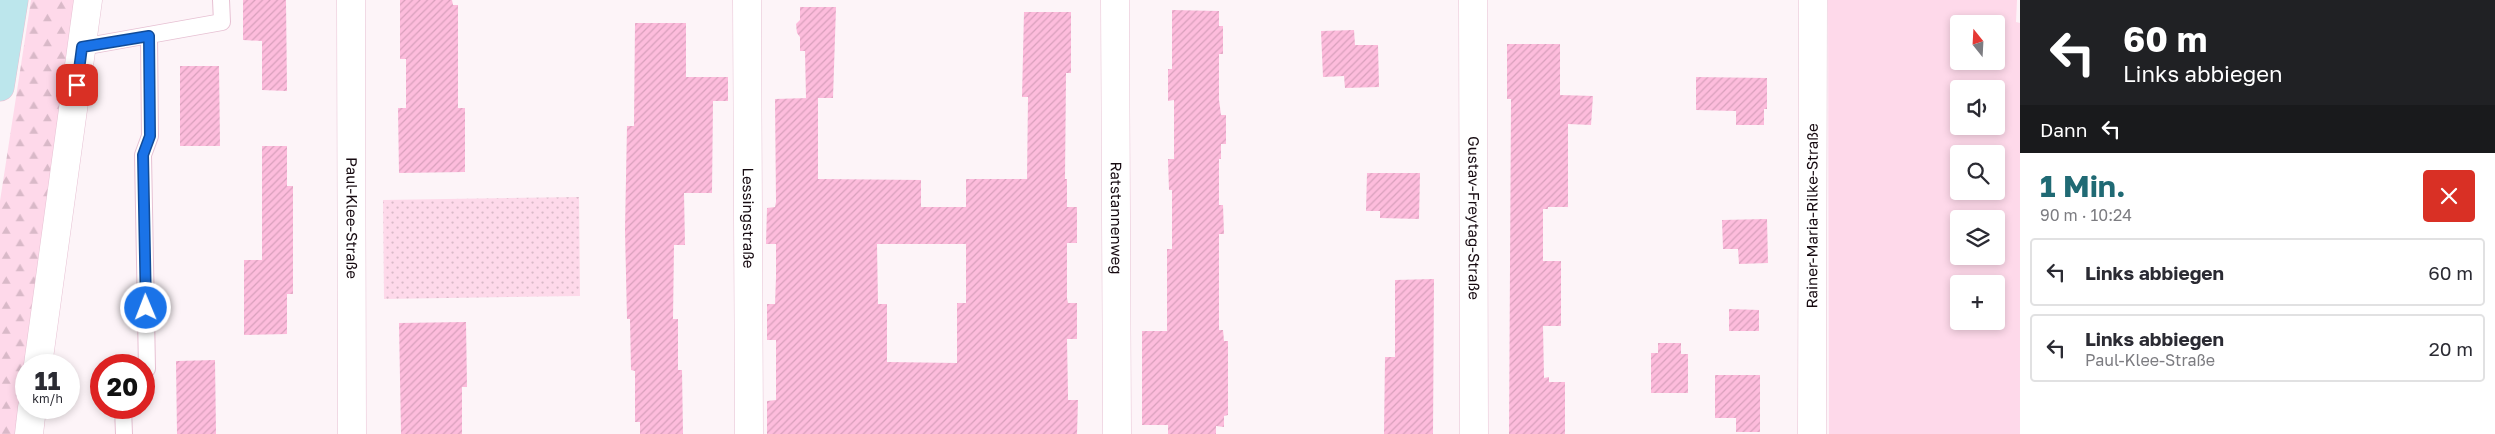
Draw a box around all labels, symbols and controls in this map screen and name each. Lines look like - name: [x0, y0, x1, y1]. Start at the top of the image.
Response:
- north arrow: [1950, 15, 2005, 70]
- map controls: [1950, 15, 2005, 330]
- text: 60 m: [2123, 18, 2207, 60]
- icon: left: [2040, 20, 2105, 85]
- text: Links abbiegen: [2123, 60, 2283, 87]
- pin: [56, 64, 98, 106]
- icon: arrive: [63, 71, 91, 99]
- button: sound: [1950, 80, 2005, 135]
- icon: left: [2097, 115, 2125, 143]
- text: Dann: [2040, 118, 2087, 141]
- street label: Rainer-Maria-Rilke-Straße: [1802, 123, 1821, 309]
- street label: Gustav-Freytag-Straße: [1465, 136, 1484, 300]
- button: search: [1950, 145, 2005, 200]
- street label: Paul-Klee-Straße: [343, 157, 362, 279]
- street label: Ratstannenweg: [1108, 161, 1126, 275]
- street label: Lessingstraße: [740, 167, 758, 269]
- text: 1 Min.: [2040, 168, 2126, 204]
- button: close: [2423, 170, 2475, 222]
- text: 90 m · 10:24: [2040, 205, 2132, 225]
- button: layers: [1950, 210, 2005, 265]
- icon: left: [2042, 258, 2070, 286]
- text: Links abbiegen: [2085, 261, 2224, 284]
- text: 60 m: [2428, 261, 2473, 284]
- button: +: [1950, 275, 2005, 330]
- position arrow: [119, 281, 171, 333]
- text: Links abbiegen: [2085, 327, 2224, 350]
- icon: left: [2042, 334, 2070, 362]
- text: 20 m: [2429, 337, 2473, 360]
- text: Paul-Klee-Straße: [2085, 350, 2215, 370]
- speed limit sign: 20: [90, 354, 155, 419]
- text: 11: [35, 365, 60, 396]
- text: km/h: [32, 391, 63, 406]

